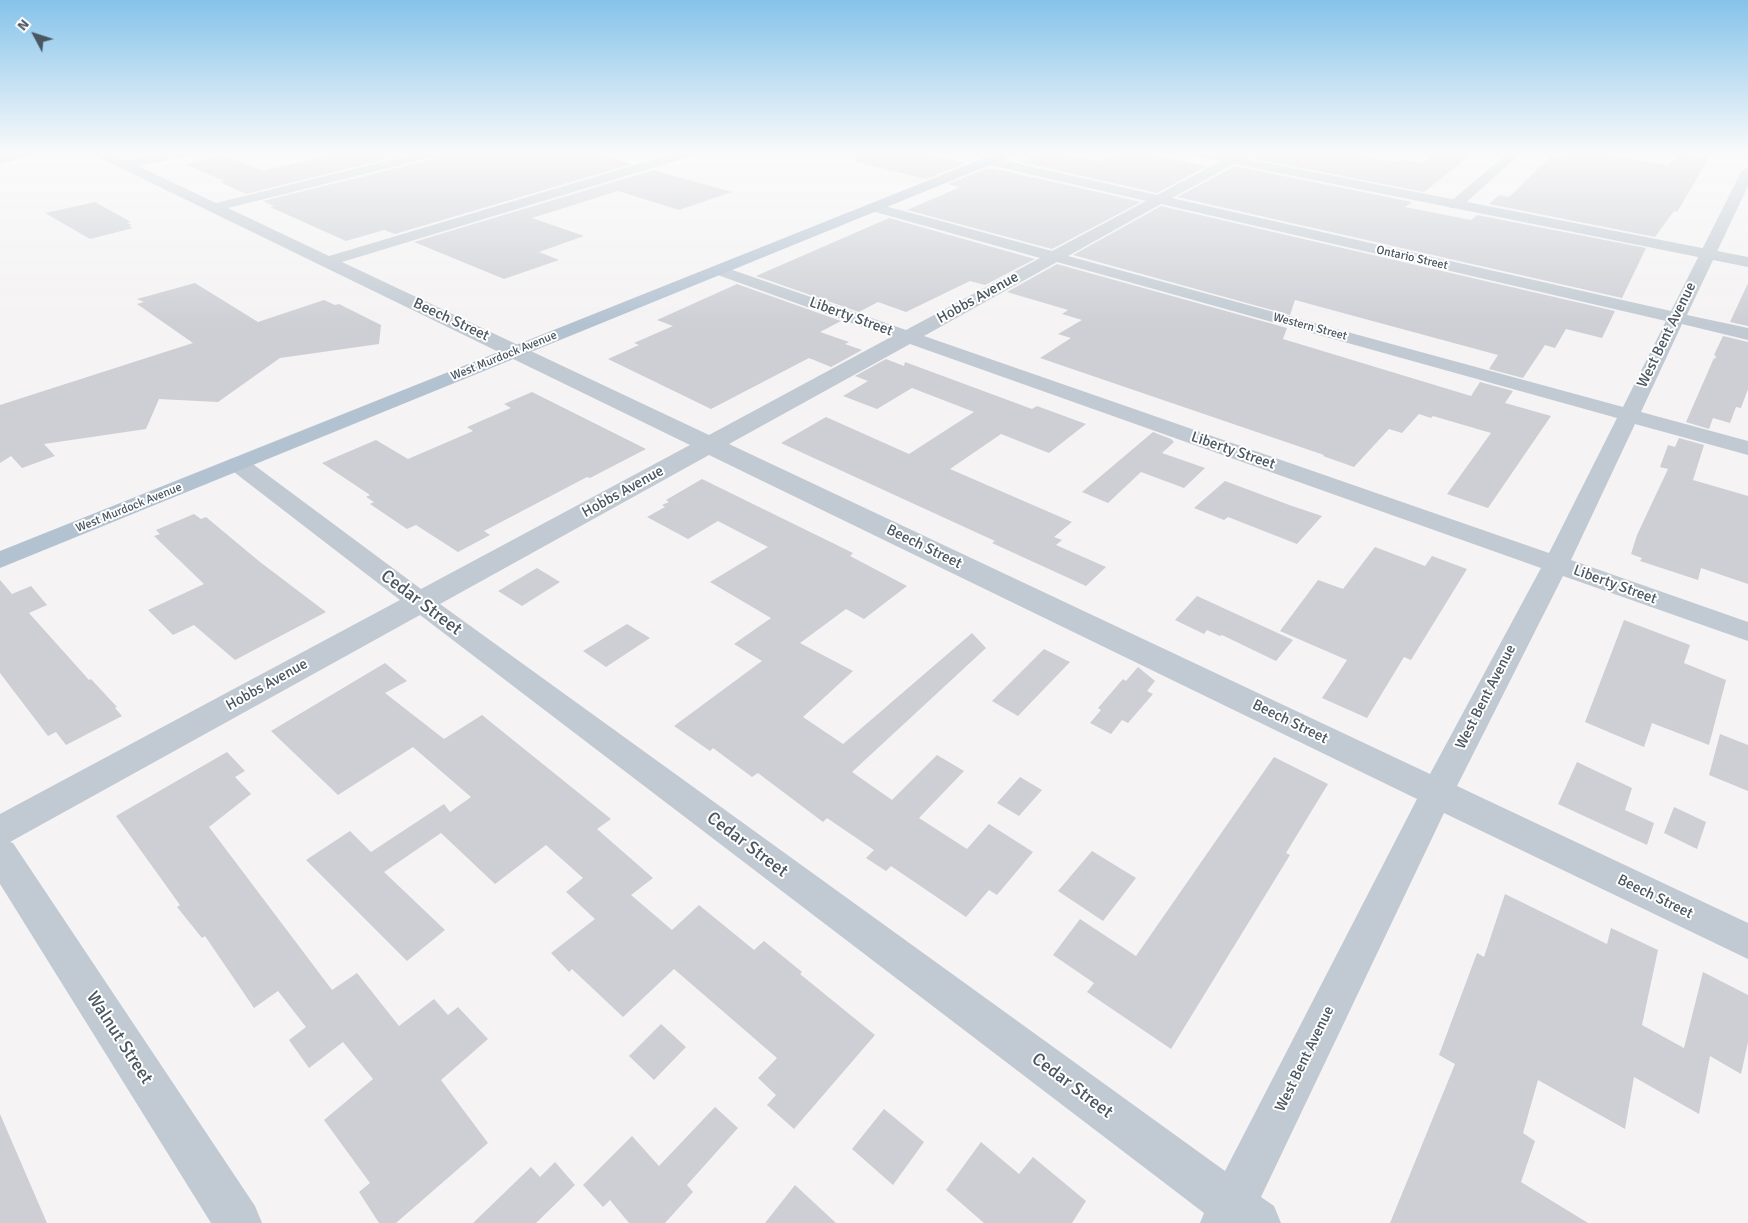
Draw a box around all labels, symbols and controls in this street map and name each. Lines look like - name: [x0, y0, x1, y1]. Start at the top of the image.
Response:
- north arrow: [10, 10, 60, 60]
- text: N: [13, 16, 33, 34]
- street label: Ontario Street: [1375, 243, 1449, 273]
- street label: Hobbs Avenue: [934, 268, 1022, 328]
- street label: West Bent Avenue: [1634, 279, 1700, 391]
- street label: Liberty Street: [807, 294, 895, 340]
- street label: Beech Street: [410, 295, 492, 345]
- street label: Western Street: [1271, 310, 1349, 344]
- street label: West Murdock Avenue: [449, 328, 559, 384]
- street label: Liberty Street: [1189, 428, 1277, 474]
- street label: Hobbs Avenue: [579, 462, 667, 522]
- street label: West Murdock Avenue: [74, 480, 184, 536]
- street label: Beech Street: [883, 521, 965, 573]
- street label: Liberty Street: [1571, 562, 1659, 608]
- street label: Cedar Street: [376, 566, 466, 640]
- street label: West Bent Avenue: [1452, 642, 1520, 752]
- street label: Hobbs Avenue: [223, 655, 311, 715]
- street label: Beech Street: [1249, 696, 1331, 748]
- street label: Cedar Street: [702, 808, 792, 882]
- street label: Beech Street: [1614, 871, 1696, 923]
- street label: Walnut Street: [81, 988, 157, 1088]
- street label: West Bent Avenue: [1272, 1003, 1338, 1115]
- street label: Cedar Street: [1027, 1049, 1117, 1123]

